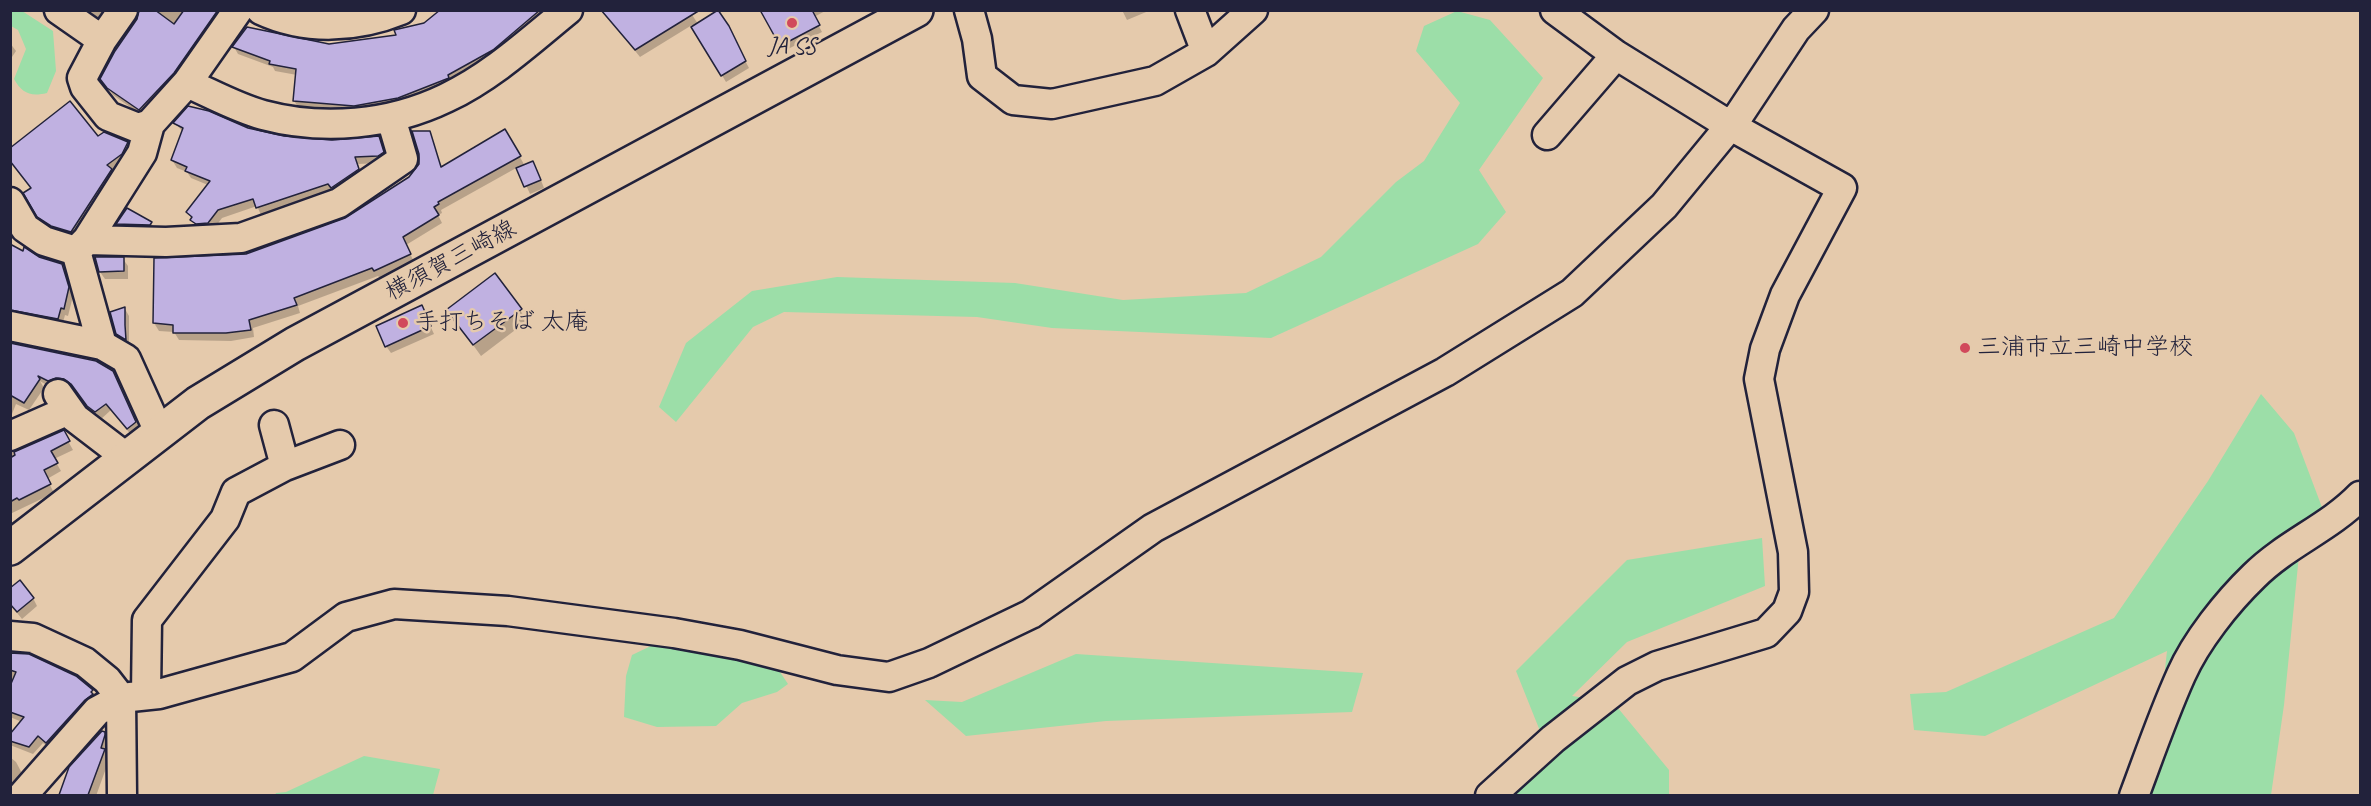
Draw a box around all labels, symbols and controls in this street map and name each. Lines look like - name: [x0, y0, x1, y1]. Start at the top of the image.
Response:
- marker: JA SS: [785, 16, 799, 30]
- place label: JA SS: [768, 33, 816, 61]
- street label: 横須賀三崎線: [381, 214, 521, 308]
- place label: 手打ちそば 太庵: [415, 309, 589, 337]
- marker: 手打ちそば 太庵: [396, 316, 410, 330]
- place label: 三浦市立三崎中学校: [1977, 334, 2193, 362]
- marker: 三浦市立三崎中学校: [1958, 341, 1972, 355]

